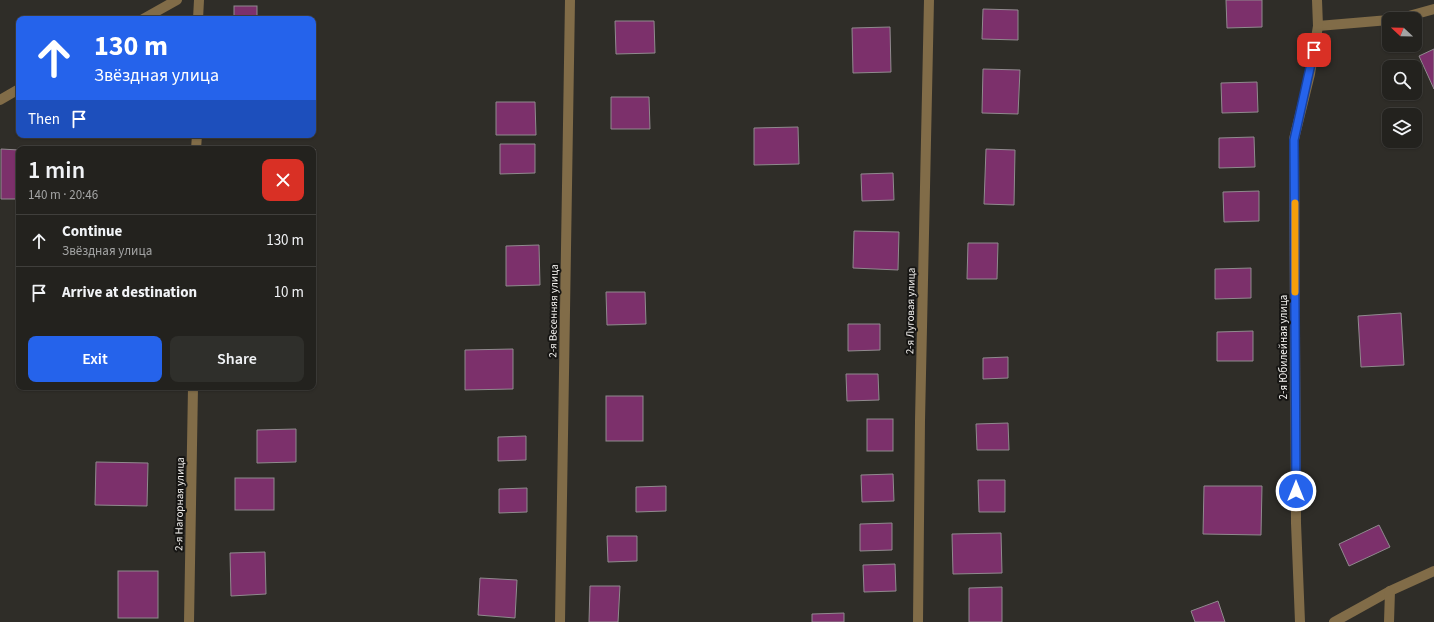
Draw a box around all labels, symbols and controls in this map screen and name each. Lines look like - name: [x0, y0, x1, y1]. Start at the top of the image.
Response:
- north arrow: [1382, 12, 1422, 52]
- map controls: [1382, 12, 1422, 148]
- text: 130 m: [94, 26, 168, 66]
- icon: ahead: [28, 32, 80, 84]
- pin: [1297, 33, 1331, 67]
- icon: arrive: [1303, 39, 1325, 61]
- button: search: [1382, 60, 1422, 100]
- text: Звёздная улица: [94, 63, 219, 88]
- icon: arrive: [68, 108, 90, 130]
- button: layers: [1382, 108, 1422, 148]
- text: Then: [28, 109, 60, 130]
- text: 1 min: [28, 153, 85, 188]
- button: close: [262, 159, 304, 201]
- text: 140 m · 20:46: [28, 186, 98, 204]
- text: Continue: [62, 221, 122, 242]
- icon: ahead: [28, 230, 50, 252]
- text: 130 m: [266, 230, 304, 251]
- text: Звёздная улица: [62, 242, 152, 260]
- street label: 2-я Весенняя улица: [545, 264, 562, 358]
- street label: 2-я Луговая улица: [902, 268, 919, 354]
- icon: arrive: [28, 282, 50, 304]
- text: Arrive at destination: [62, 282, 197, 303]
- text: 10 m: [274, 282, 304, 303]
- street label: 2-я Юбилейная улица: [1276, 295, 1291, 399]
- button: Exit: [28, 336, 162, 382]
- button: Share: [170, 336, 304, 382]
- street label: 2-я Нагорная улица: [171, 457, 188, 551]
- position arrow: [1275, 470, 1317, 512]

